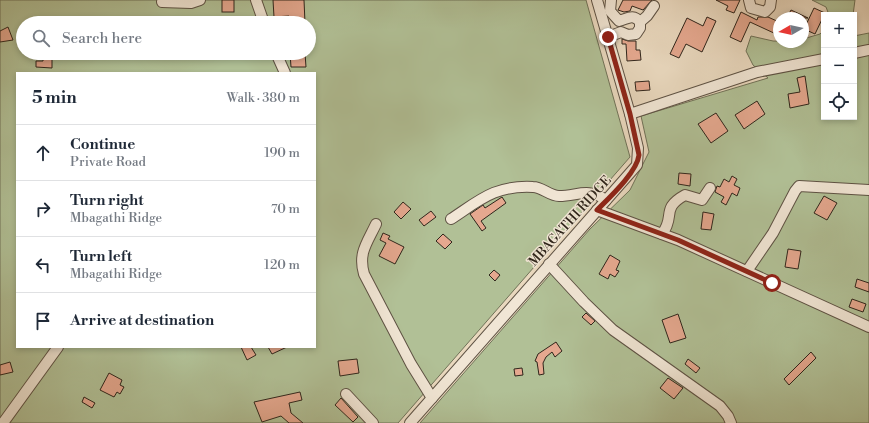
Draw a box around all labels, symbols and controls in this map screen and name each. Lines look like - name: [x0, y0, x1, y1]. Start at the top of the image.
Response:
- north arrow: [773, 12, 809, 48]
- map controls: [821, 12, 857, 120]
- button: +: [821, 12, 857, 48]
- search box: [16, 16, 316, 60]
- icon: search: [30, 27, 52, 49]
- route end: [599, 28, 617, 46]
- text: Search here: [62, 29, 142, 48]
- button: −: [821, 48, 857, 84]
- button: locate: [821, 84, 857, 120]
- text: 5 min: [32, 87, 77, 109]
- text: Walk · 380 m: [226, 90, 300, 106]
- text: Continue: [70, 135, 135, 154]
- icon: ahead: [32, 142, 54, 164]
- text: 190 m: [264, 145, 300, 161]
- text: Private Road: [70, 154, 146, 170]
- street label: MBAGATHI RIDGE: [525, 173, 615, 269]
- text: Turn right: [70, 191, 144, 210]
- icon: right: [32, 198, 54, 220]
- text: 70 m: [271, 201, 300, 217]
- text: Mbagathi Ridge: [70, 210, 162, 226]
- text: Turn left: [70, 247, 132, 266]
- icon: left: [32, 254, 54, 276]
- text: 120 m: [264, 257, 300, 273]
- text: Mbagathi Ridge: [70, 266, 162, 282]
- route start: [763, 274, 781, 292]
- icon: arrive: [32, 310, 54, 332]
- text: Arrive at destination: [70, 311, 214, 330]

